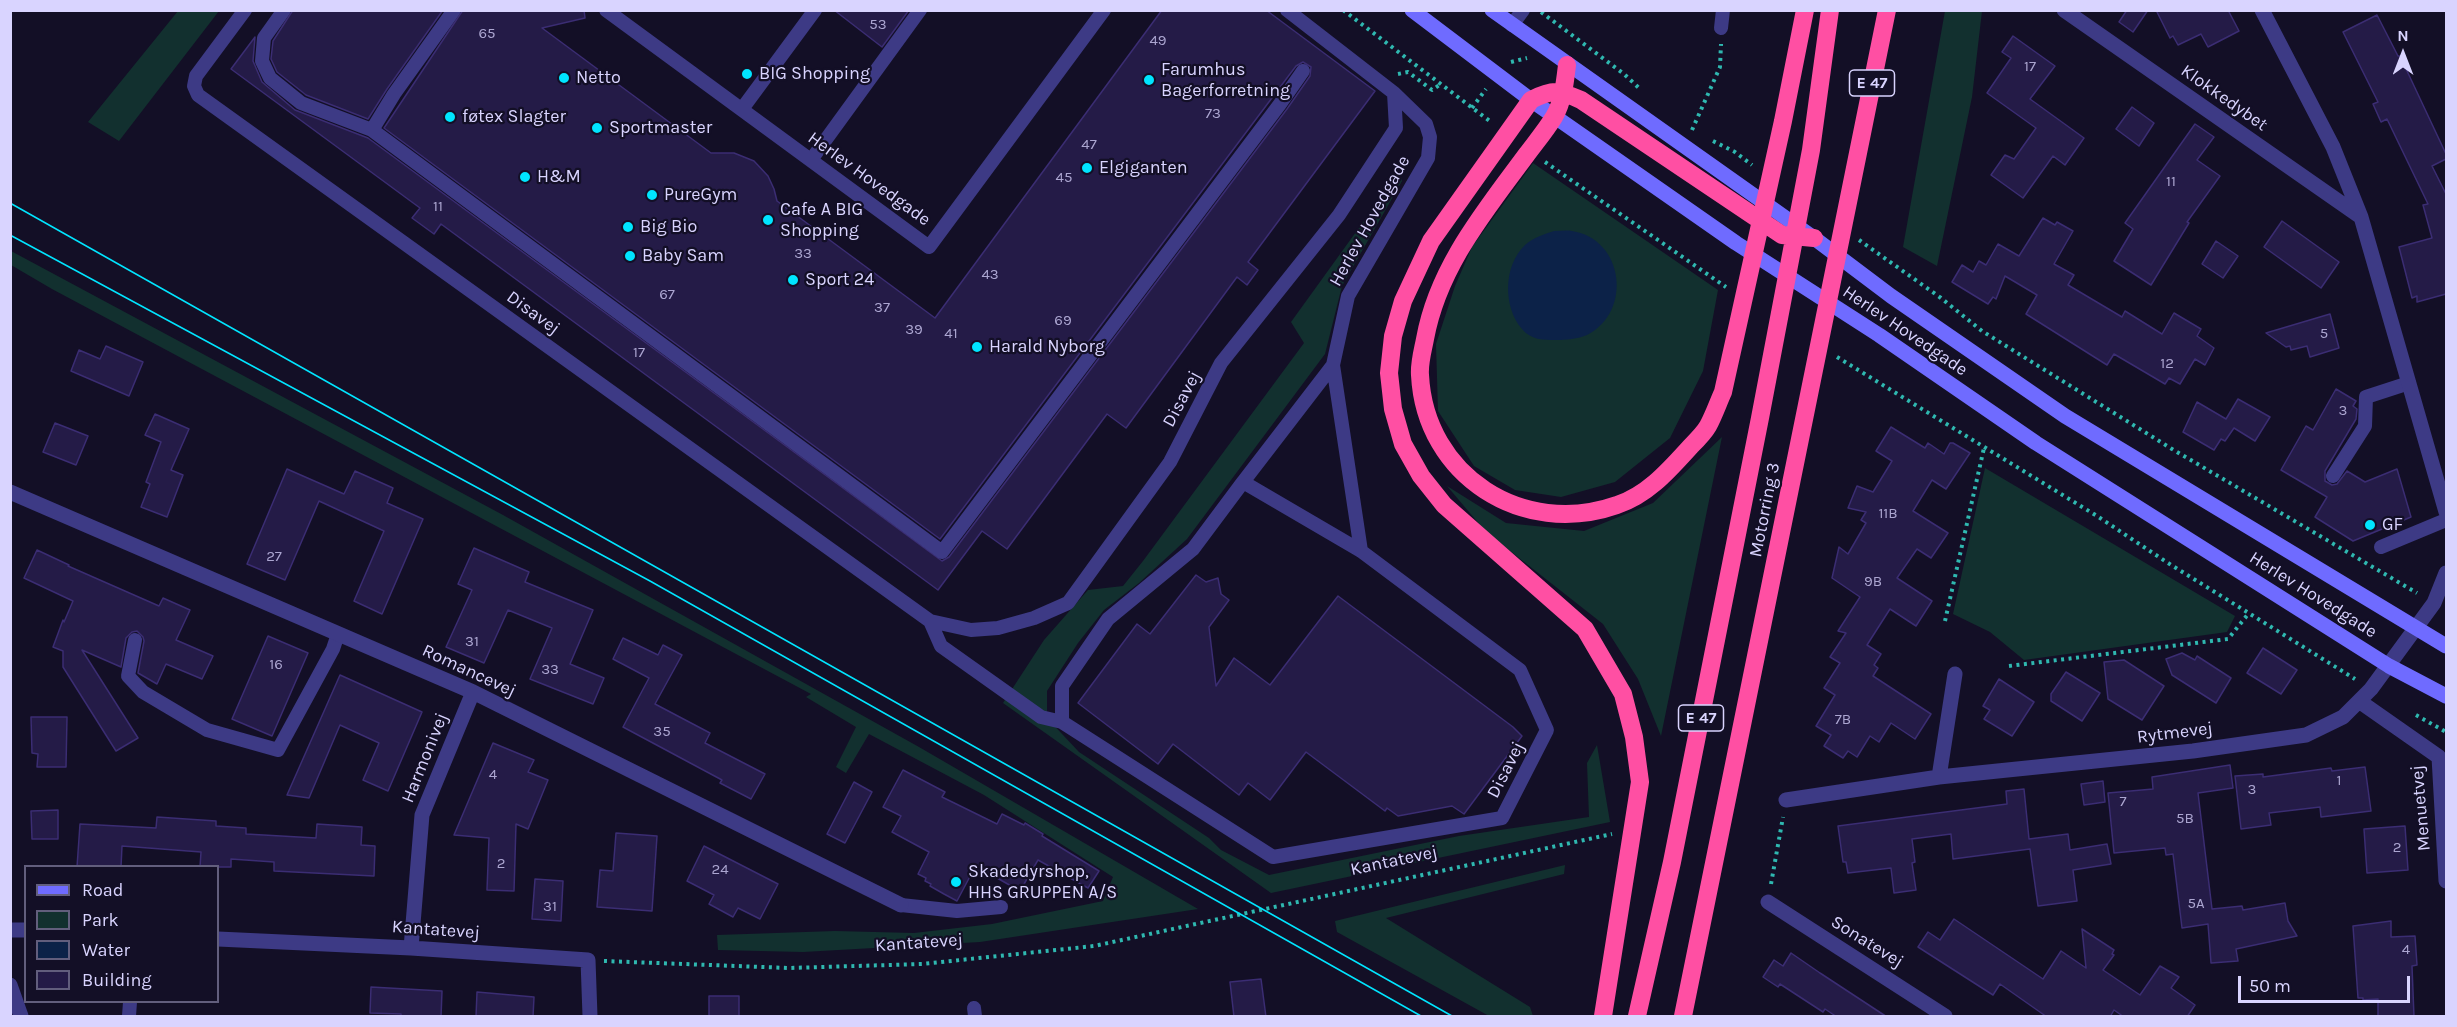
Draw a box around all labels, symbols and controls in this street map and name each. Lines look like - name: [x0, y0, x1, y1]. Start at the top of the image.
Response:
- house number: 53: [869, 16, 887, 34]
- north arrow: [2373, 24, 2433, 84]
- house number: 65: [478, 25, 496, 43]
- text: N: [2397, 26, 2409, 45]
- house number: 49: [1149, 32, 1167, 50]
- house number: 17: [2024, 58, 2036, 76]
- place label: Farumhus Bagerforretning: [1161, 59, 1290, 101]
- street label: Klokkedybet: [2176, 60, 2272, 136]
- place label: BIG Shopping: [759, 63, 870, 85]
- place label: Netto: [576, 67, 621, 89]
- marker: BIG Shopping: [740, 67, 754, 81]
- road number: E 47: [1850, 70, 1894, 96]
- marker: Netto: [557, 71, 571, 85]
- marker: Farumhus Bagerforretning: [1142, 73, 1156, 87]
- house number: 73: [1205, 105, 1221, 123]
- place label: føtex Slagter: [462, 106, 566, 128]
- marker: føtex Slagter: [443, 110, 457, 124]
- place label: Sportmaster: [609, 117, 712, 139]
- marker: Sportmaster: [590, 121, 604, 135]
- street label: Herlev Hovedgade: [804, 127, 934, 231]
- house number: 47: [1081, 136, 1097, 154]
- street label: Herlev Hovedgade: [1325, 152, 1415, 290]
- place label: Elgiganten: [1099, 157, 1187, 179]
- marker: Elgiganten: [1080, 161, 1094, 175]
- place label: H&M: [537, 166, 581, 188]
- house number: 45: [1056, 169, 1072, 187]
- marker: H&M: [518, 170, 532, 184]
- house number: 11: [2166, 173, 2176, 191]
- place label: PureGym: [664, 184, 737, 206]
- marker: PureGym: [645, 188, 659, 202]
- house number: 11: [433, 198, 443, 216]
- place label: Cafe A BIG Shopping: [780, 199, 863, 242]
- marker: Cafe A BIG Shopping: [761, 213, 775, 227]
- place label: Big Bio: [640, 216, 697, 238]
- marker: Big Bio: [621, 220, 635, 234]
- place label: Baby Sam: [642, 245, 724, 267]
- house number: 33: [794, 245, 812, 263]
- marker: Baby Sam: [623, 249, 637, 263]
- house number: 43: [981, 266, 999, 284]
- place label: Sport 24: [805, 269, 874, 291]
- marker: Sport 24: [786, 273, 800, 287]
- street label: Herlev Hovedgade: [1838, 281, 1972, 381]
- street label: Disavej: [502, 286, 564, 340]
- house number: 67: [659, 286, 675, 304]
- house number: 37: [874, 299, 890, 317]
- house number: 69: [1054, 312, 1072, 330]
- house number: 39: [905, 321, 923, 339]
- house number: 41: [944, 325, 958, 343]
- house number: 5: [2320, 325, 2328, 343]
- place label: Harald Nyborg: [989, 336, 1105, 358]
- marker: Harald Nyborg: [970, 340, 984, 354]
- house number: 17: [633, 344, 645, 362]
- house number: 12: [2160, 355, 2174, 373]
- street label: Disavej: [1158, 367, 1206, 431]
- house number: 3: [2339, 402, 2347, 420]
- street label: Motorring 3: [1745, 461, 1785, 559]
- house number: 11B: [1878, 505, 1898, 523]
- place label: GF: [2382, 514, 2403, 536]
- marker: GF: [2363, 518, 2377, 532]
- street label: Herlev Hovedgade: [2245, 547, 2381, 643]
- house number: 27: [266, 548, 282, 566]
- house number: 9B: [1864, 573, 1882, 591]
- house number: 31: [465, 633, 479, 651]
- street label: Romancevej: [419, 640, 519, 702]
- house number: 16: [269, 656, 283, 674]
- house number: 33: [541, 661, 559, 679]
- road number: E 47: [1678, 705, 1724, 731]
- street label: Harmonivej: [397, 710, 453, 806]
- house number: 7B: [1835, 711, 1851, 729]
- street label: Rytmevej: [2136, 718, 2214, 748]
- house number: 35: [653, 723, 671, 741]
- street label: Disavej: [1483, 738, 1529, 802]
- street label: Menuetvej: [2406, 764, 2436, 852]
- house number: 4: [489, 766, 497, 784]
- house number: 1: [2337, 772, 2341, 790]
- house number: 3: [2248, 781, 2256, 799]
- house number: 7: [2119, 793, 2127, 811]
- house number: 5B: [2176, 810, 2194, 828]
- house number: 2: [2393, 839, 2401, 857]
- street label: Kantatevej: [1349, 841, 1439, 881]
- house number: 2: [497, 855, 505, 873]
- house number: 24: [711, 861, 729, 879]
- place label: Skadedyrshop, HHS GRUPPEN A/S: [968, 861, 1117, 904]
- legend: [24, 865, 219, 1003]
- marker: Skadedyrshop, HHS GRUPPEN A/S: [949, 875, 963, 889]
- text: Road: [82, 879, 123, 901]
- house number: 5A: [2187, 895, 2205, 913]
- house number: 31: [543, 898, 557, 916]
- text: Park: [82, 909, 119, 931]
- street label: Sonatevej: [1827, 911, 1907, 973]
- street label: Kantatevej: [391, 916, 481, 944]
- street label: Kantatevej: [874, 929, 964, 957]
- text: Water: [82, 939, 130, 961]
- house number: 4: [2402, 941, 2410, 959]
- scale bar: [2241, 964, 2414, 1002]
- text: Building: [82, 969, 152, 991]
- text: 50 m: [2249, 975, 2291, 997]

